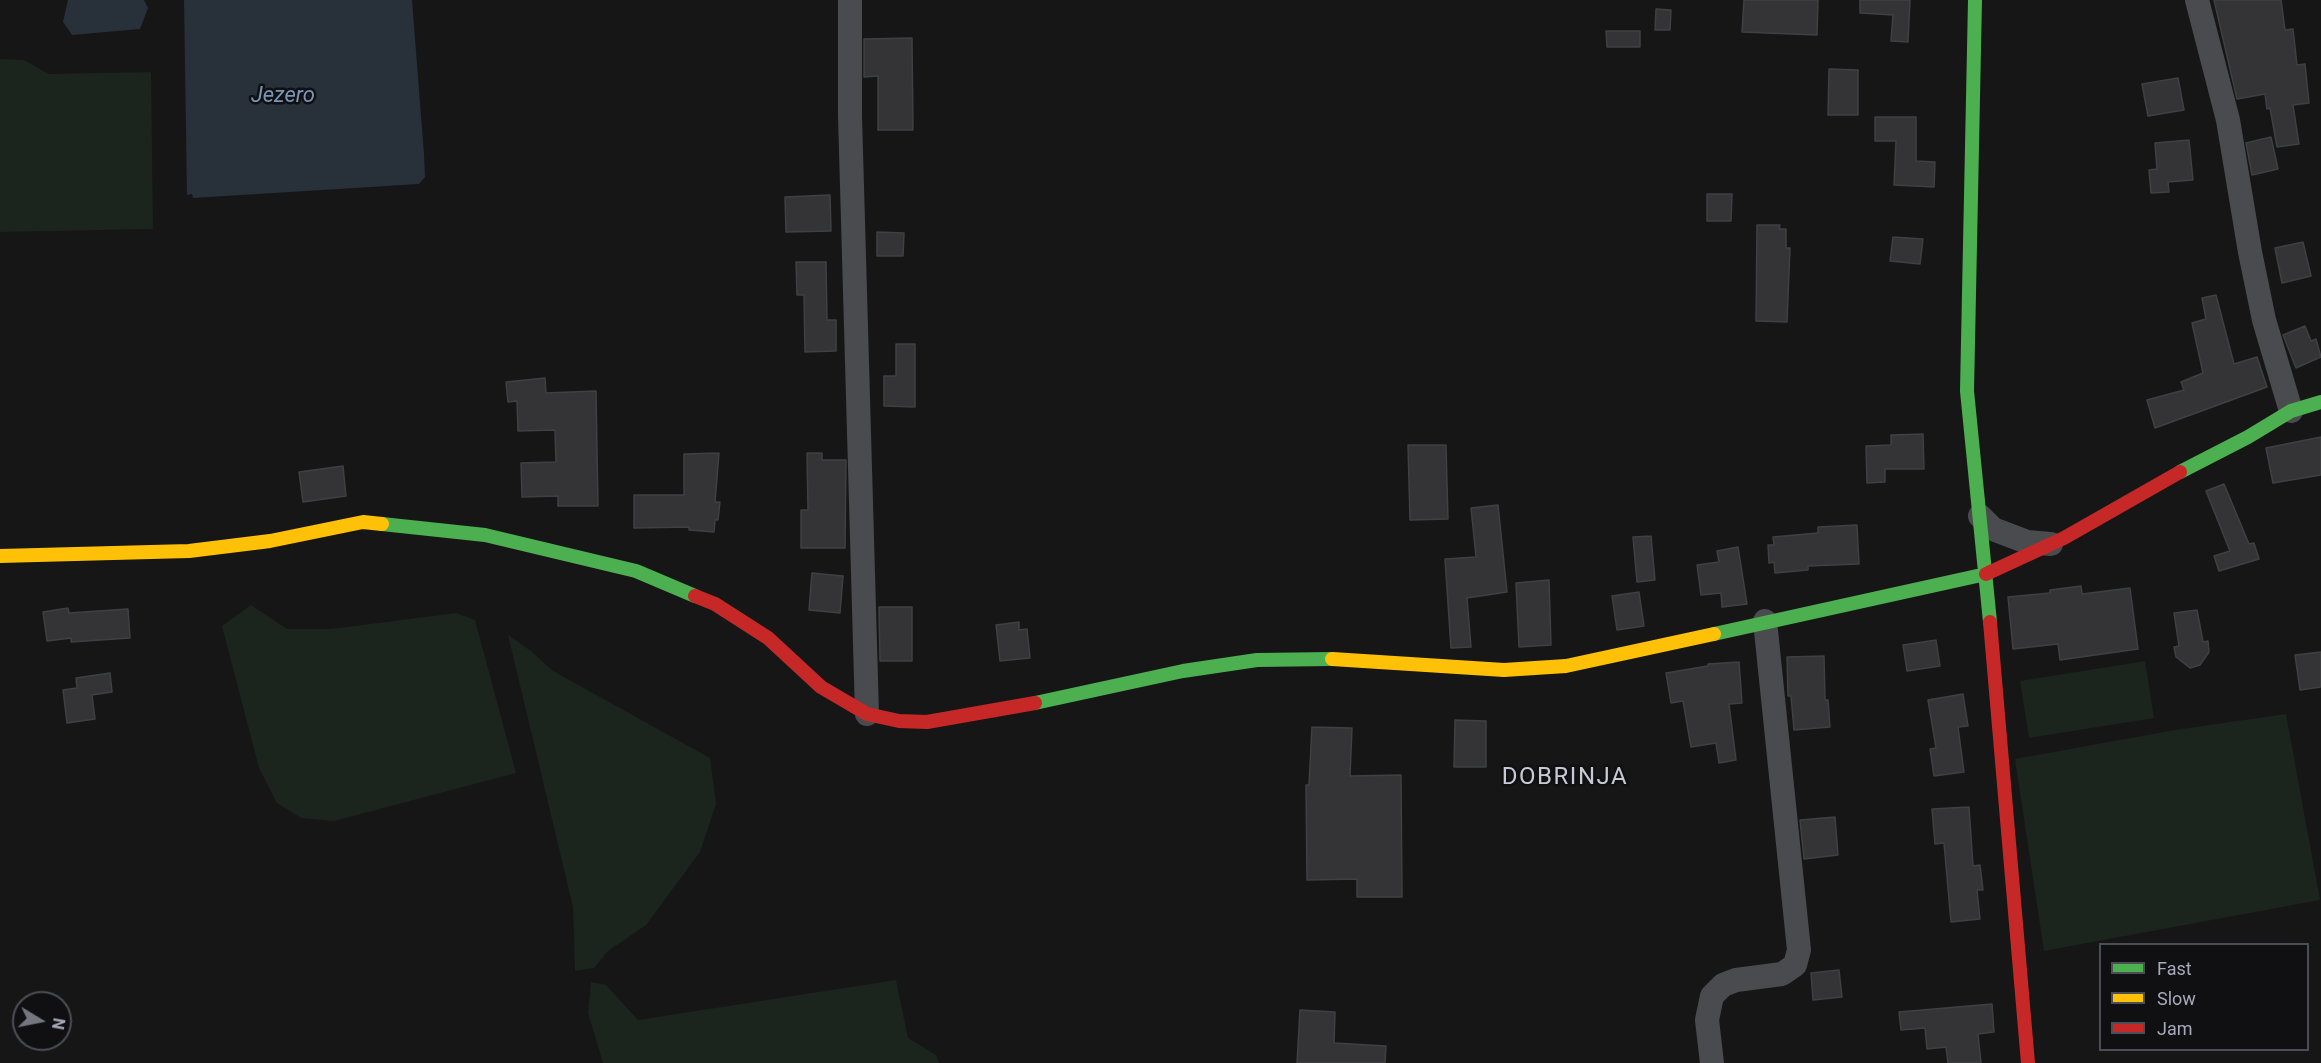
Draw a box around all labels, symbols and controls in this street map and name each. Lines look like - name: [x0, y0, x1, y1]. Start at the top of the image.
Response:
- water label: Jezero: [251, 83, 315, 109]
- district label: DOBRINJA: [1502, 764, 1628, 792]
- legend: [2099, 943, 2309, 1051]
- text: Fast: [2157, 958, 2192, 979]
- text: Slow: [2157, 988, 2196, 1009]
- north arrow: [12, 991, 72, 1051]
- text: N: [48, 1017, 69, 1031]
- text: Jam: [2157, 1018, 2193, 1039]

